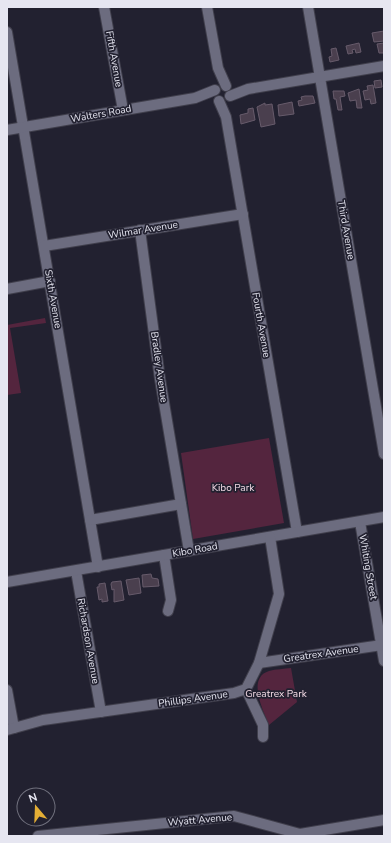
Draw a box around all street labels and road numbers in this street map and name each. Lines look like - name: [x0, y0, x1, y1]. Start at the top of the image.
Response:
- street label: Fifth Avenue: [102, 30, 126, 88]
- street label: Walters Road: [69, 102, 133, 126]
- street label: Third Avenue: [334, 199, 358, 261]
- street label: Wilmar Avenue: [107, 218, 179, 242]
- street label: Sixth Avenue: [41, 268, 65, 330]
- street label: Fourth Avenue: [248, 291, 274, 359]
- street label: Bradley Avenue: [147, 331, 171, 403]
- street label: Whiting Street: [355, 533, 381, 601]
- street label: Kibo Road: [171, 539, 219, 561]
- street label: Richardson Avenue: [74, 597, 102, 685]
- street label: Greatrex Avenue: [283, 642, 359, 666]
- street label: Phillips Avenue: [157, 687, 229, 711]
- street label: Wyatt Avenue: [167, 810, 233, 830]

